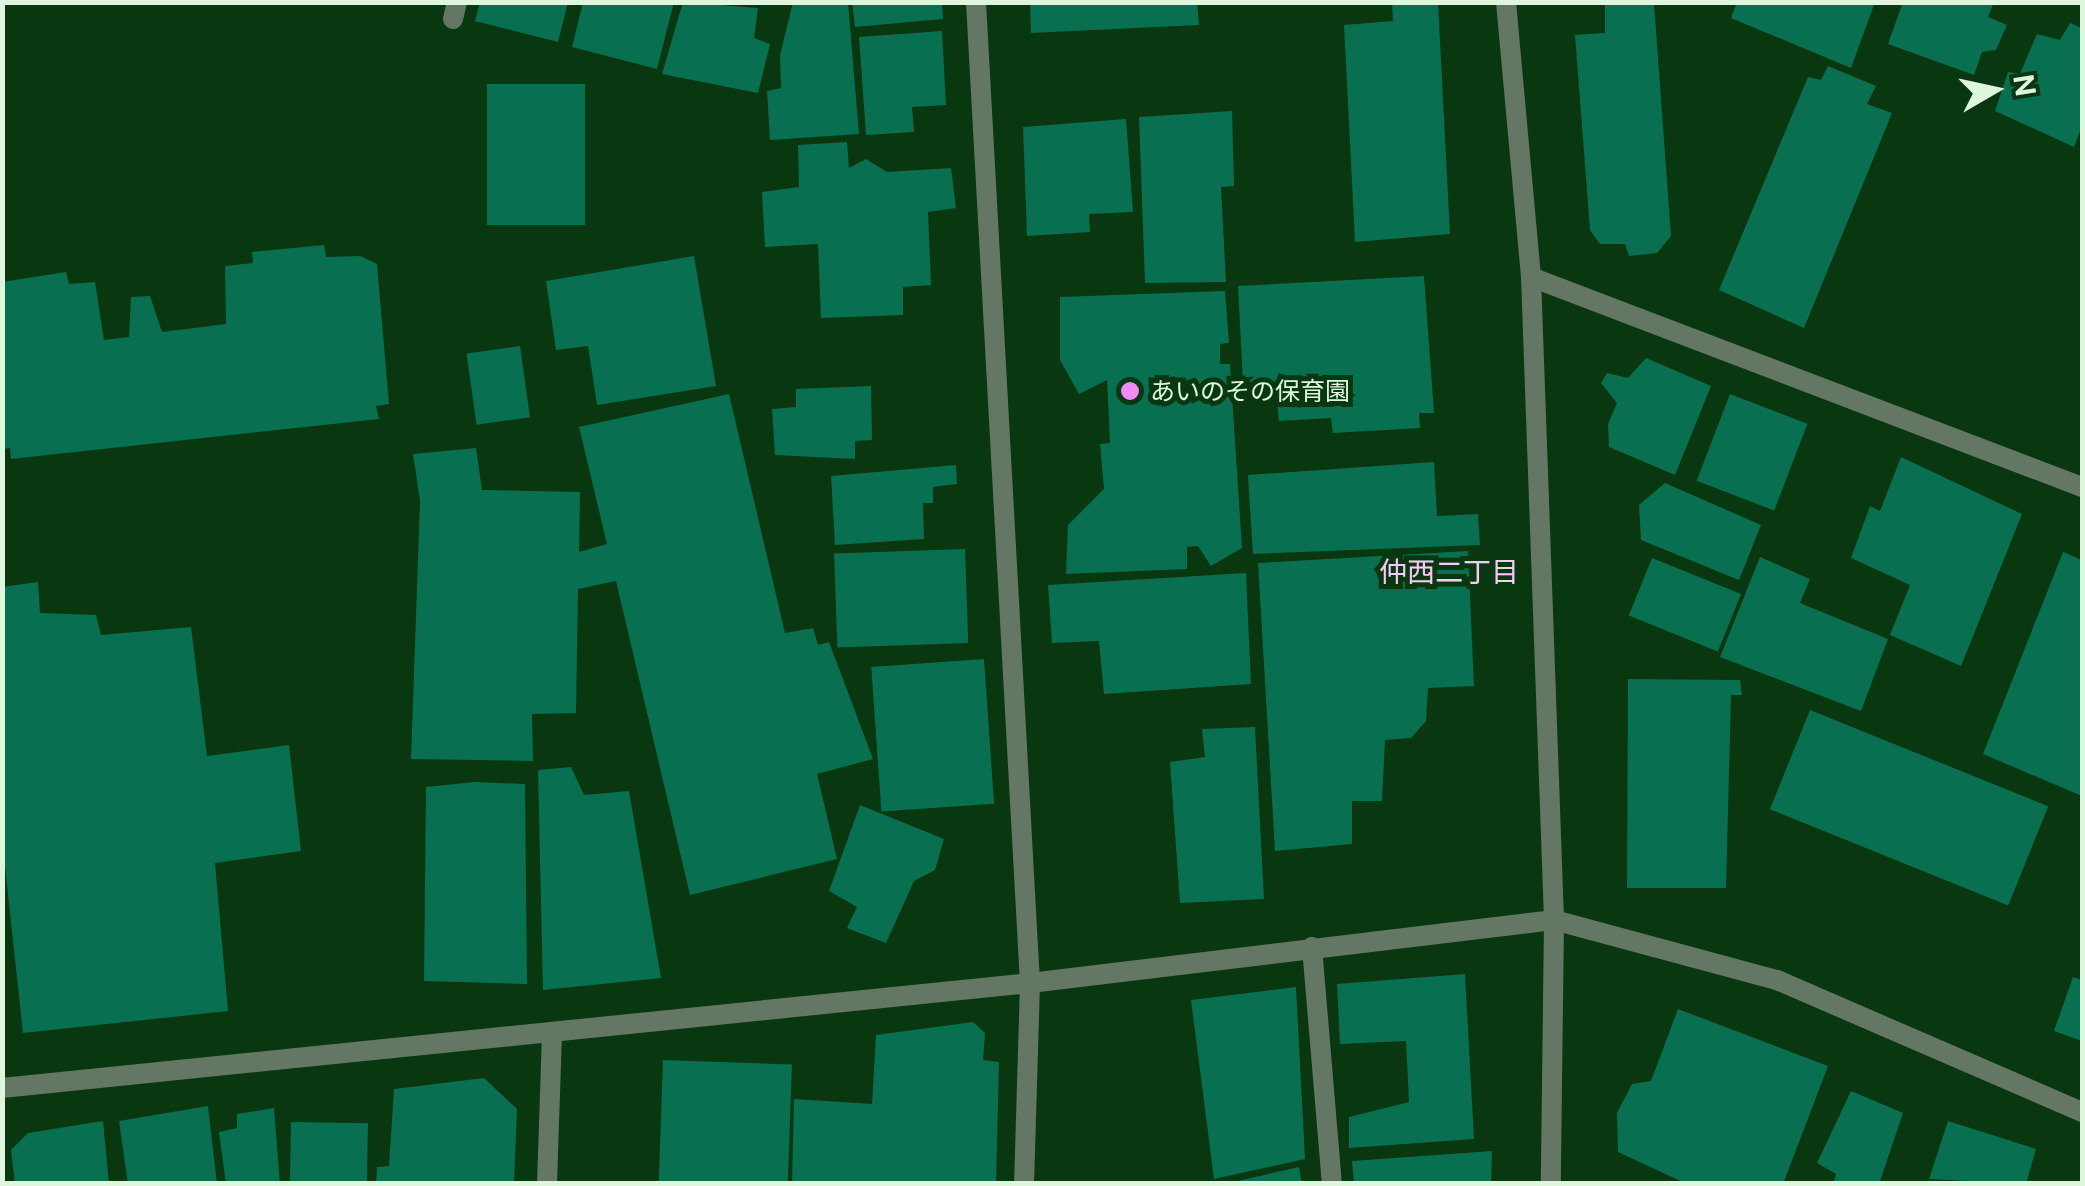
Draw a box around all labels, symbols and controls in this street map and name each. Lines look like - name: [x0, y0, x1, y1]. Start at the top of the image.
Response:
- north arrow: [1945, 40, 2045, 140]
- text: N: [2007, 72, 2043, 99]
- place label: あいのその保育園: [1150, 376, 1350, 406]
- marker: あいのその保育園: [1119, 380, 1141, 402]
- district label: 仲西二丁目: [1379, 555, 1519, 589]

